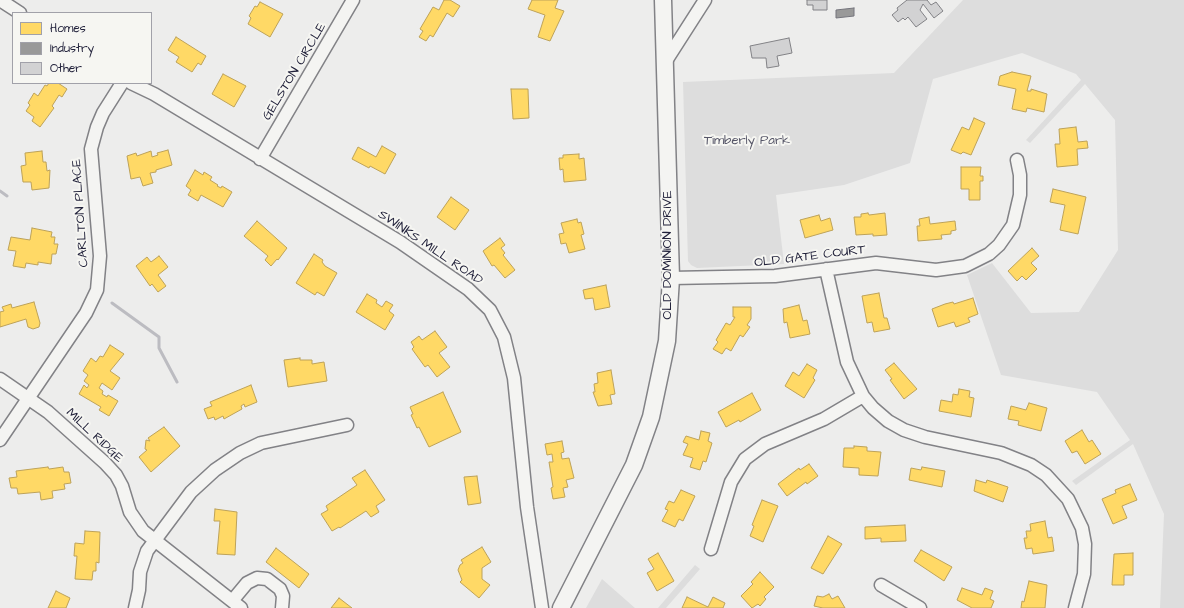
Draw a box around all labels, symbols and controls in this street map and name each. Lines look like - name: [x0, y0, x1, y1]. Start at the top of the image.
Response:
- legend: [12, 12, 152, 84]
- text: Homes: [50, 20, 86, 37]
- street label: GELSTON CIRCLE: [260, 21, 330, 123]
- text: Industry: [50, 40, 94, 57]
- text: Other: [50, 60, 82, 77]
- park label: Timberly Park: [704, 133, 790, 149]
- street label: CARLTON PLACE: [69, 158, 93, 268]
- street label: OLD DOMINION DRIVE: [660, 191, 676, 319]
- street label: SWINKS MILL ROAD: [375, 207, 485, 289]
- street label: OLD GATE COURT: [753, 242, 867, 272]
- street label: MILL RIDGE: [62, 406, 126, 466]

